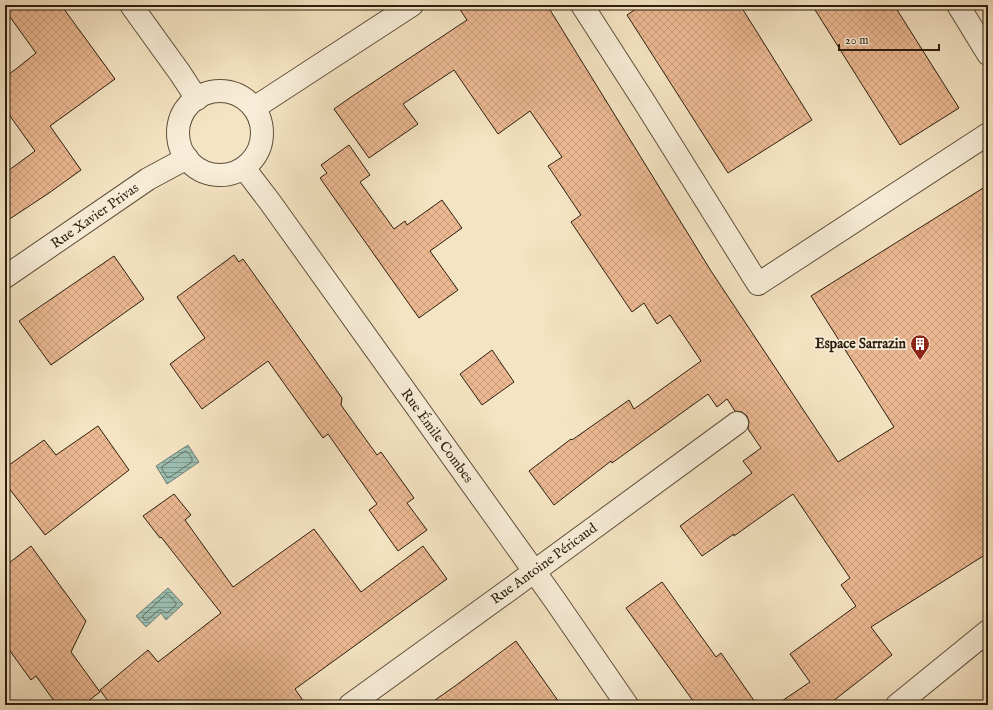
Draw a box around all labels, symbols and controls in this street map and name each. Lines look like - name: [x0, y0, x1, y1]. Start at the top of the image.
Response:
- scale bar: [839, 26, 939, 52]
- text: 20 m: [845, 33, 868, 48]
- street label: Rue Xavier Privas: [48, 179, 142, 253]
- building icon: Espace Sarrazin: [909, 333, 931, 361]
- place label: Espace Sarrazin: [815, 335, 907, 353]
- street label: Rue Émile Combes: [397, 385, 478, 487]
- street label: Rue Antoine Péricaud: [487, 519, 601, 609]

